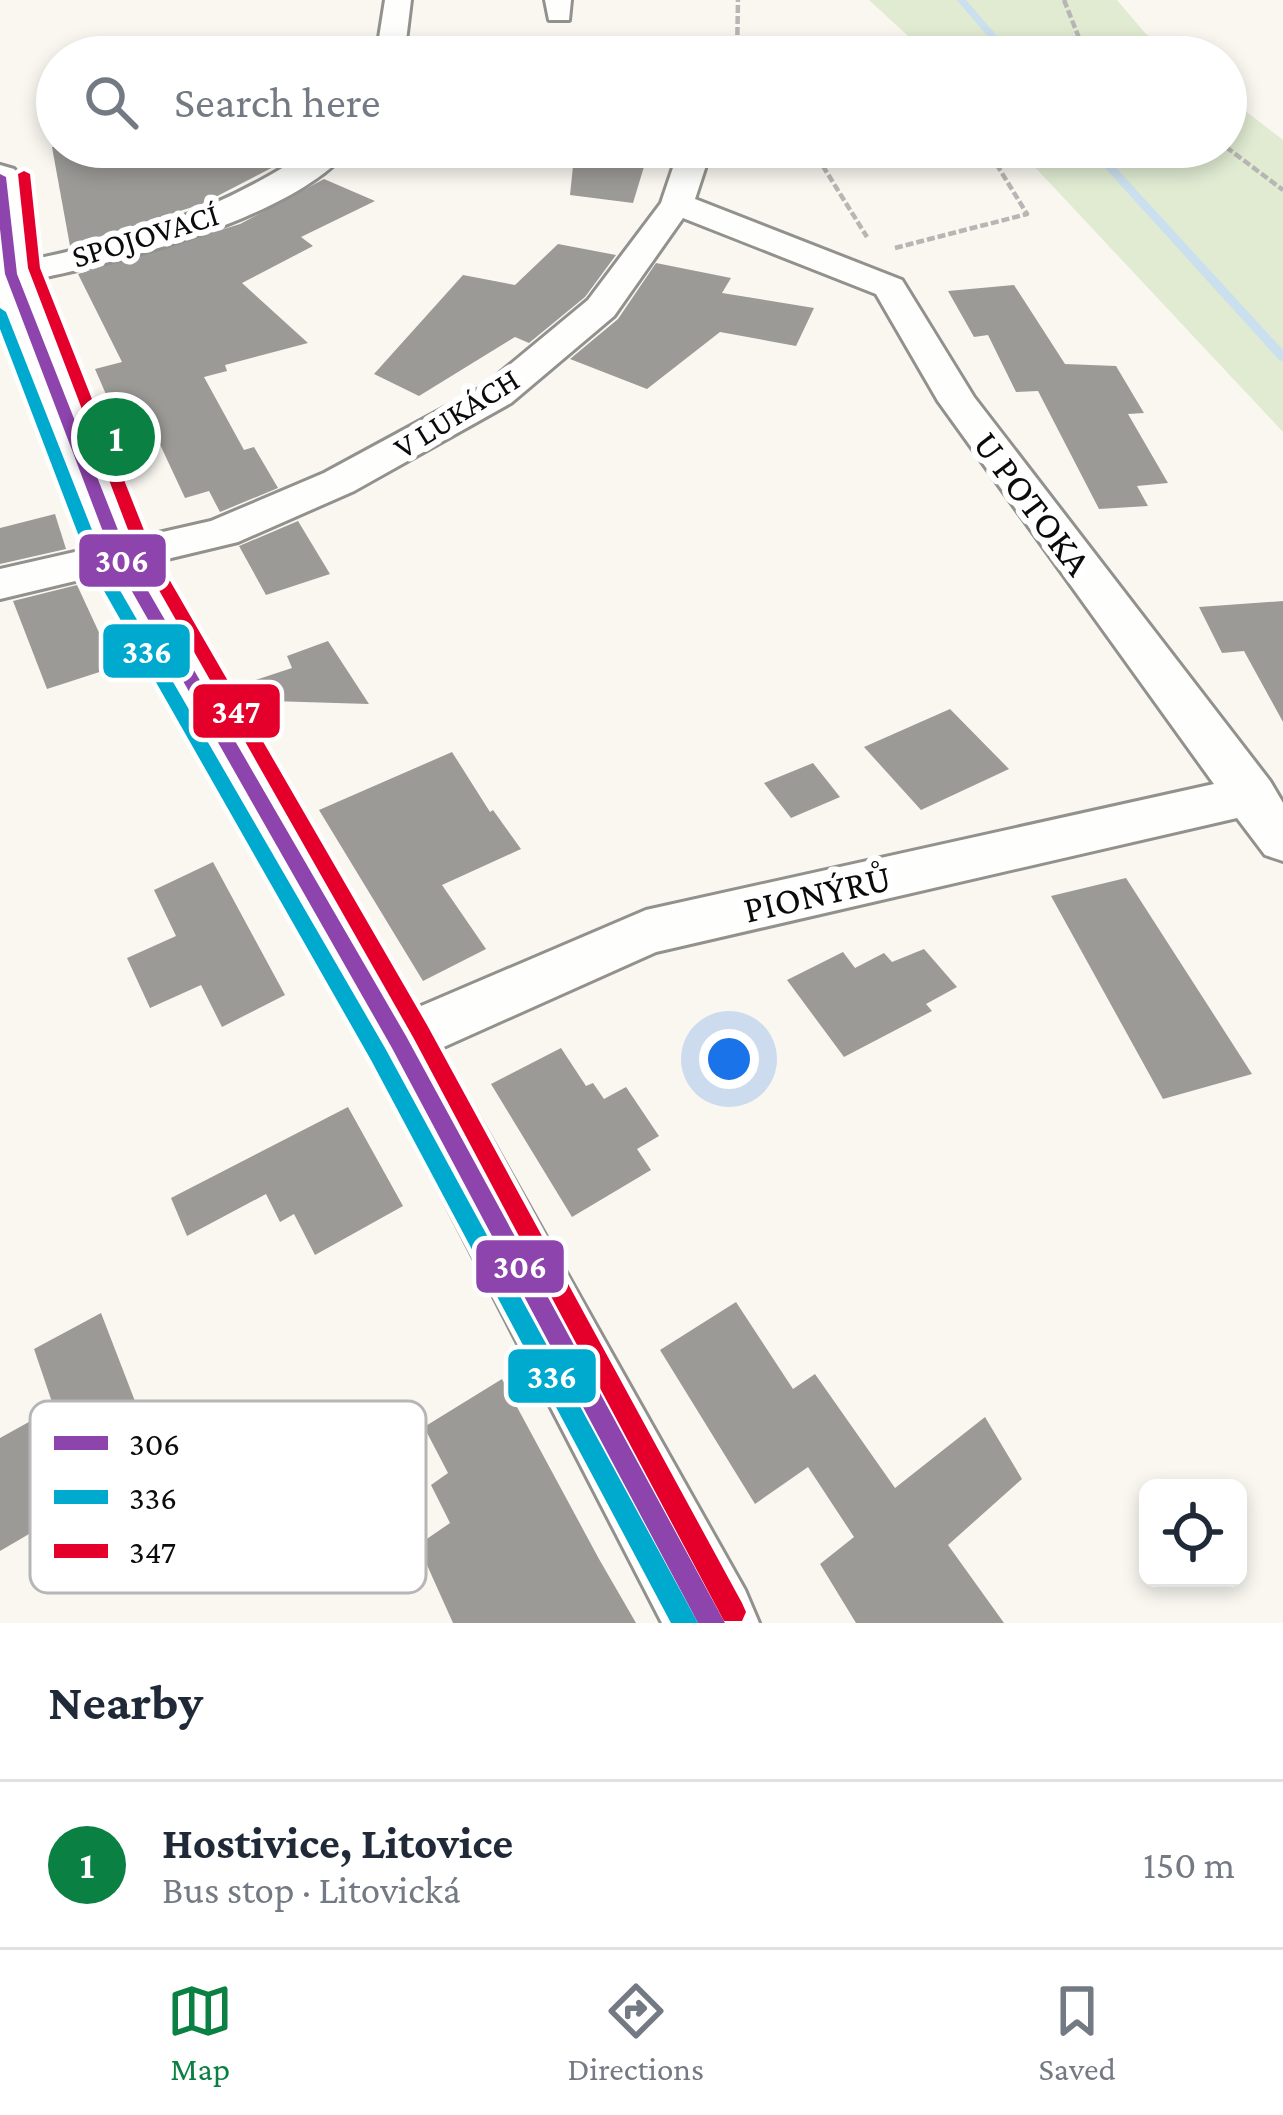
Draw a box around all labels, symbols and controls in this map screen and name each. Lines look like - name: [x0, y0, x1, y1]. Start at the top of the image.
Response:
- search box: [36, 36, 1247, 168]
- icon: search: [78, 69, 144, 135]
- text: Search here: [174, 77, 381, 127]
- street label: SPOJOVACÍ: [67, 195, 223, 275]
- street label: V LUKÁCH: [386, 360, 526, 466]
- pin: 1: [77, 392, 155, 482]
- street label: U POTOKA: [965, 423, 1101, 584]
- line badge: 306: [77, 532, 168, 589]
- text: 306: [95, 542, 149, 579]
- line badge: 336: [101, 622, 192, 680]
- text: 336: [122, 633, 172, 670]
- line badge: 347: [191, 682, 282, 740]
- text: 347: [211, 693, 261, 730]
- street label: PIONÝRŮ: [739, 855, 895, 931]
- your location: [699, 1029, 759, 1089]
- line badge: 306: [474, 1238, 566, 1295]
- text: 306: [493, 1248, 547, 1285]
- line badge: 336: [506, 1347, 598, 1405]
- text: 336: [527, 1358, 577, 1395]
- legend: [30, 1401, 426, 1593]
- text: 306: [129, 1425, 180, 1462]
- text: 336: [129, 1479, 177, 1516]
- map controls: [1139, 1479, 1247, 1587]
- button: locate: [1139, 1479, 1247, 1587]
- text: 347: [129, 1533, 176, 1570]
- text: Nearby: [48, 1673, 203, 1730]
- text: Hostivice, Litovice: [162, 1818, 513, 1868]
- text: 1: [80, 1843, 94, 1886]
- text: 150 m: [1143, 1843, 1235, 1886]
- text: Bus stop · Litovická: [162, 1868, 461, 1911]
- tab: Map: [167, 1978, 233, 2087]
- tab: Directions: [568, 1978, 704, 2087]
- tab: Saved: [1038, 1978, 1116, 2087]

